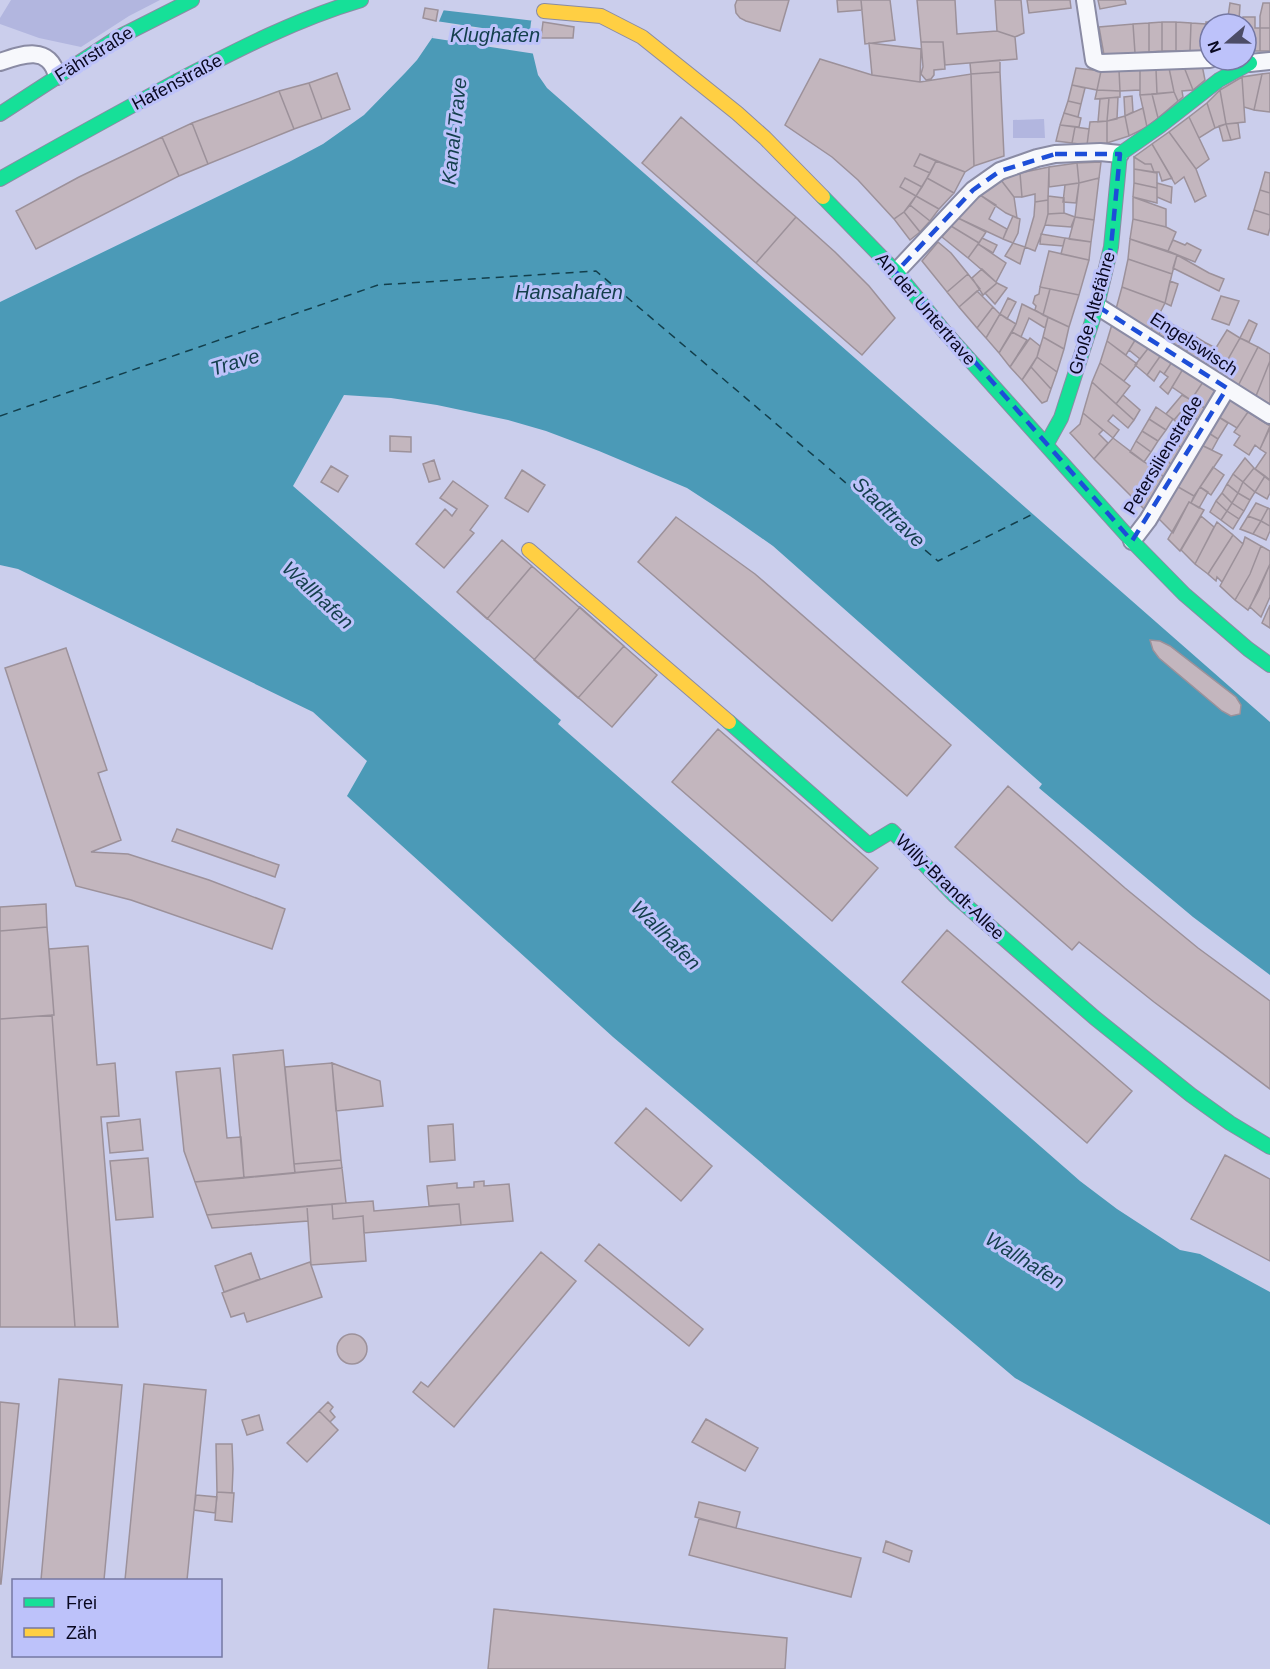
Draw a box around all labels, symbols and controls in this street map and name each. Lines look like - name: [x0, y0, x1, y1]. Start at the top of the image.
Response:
- north arrow: [1198, 12, 1258, 72]
- street label: Fährstraße: [51, 22, 137, 86]
- water label: Klughafen: [450, 24, 540, 46]
- text: N: [1204, 39, 1224, 55]
- street label: Hafenstraße: [129, 50, 225, 114]
- water label: Kanal-Trave: [437, 76, 471, 186]
- street label: An der Untertrave: [872, 249, 980, 369]
- street label: Große Altefähre: [1065, 249, 1119, 377]
- water label: Hansahafen: [515, 281, 623, 303]
- street label: Engelswisch: [1147, 308, 1241, 380]
- water label: Trave: [208, 344, 262, 380]
- street label: Petersilienstraße: [1120, 392, 1206, 518]
- water label: Stadttrave: [849, 472, 929, 552]
- water label: Wallhafen: [278, 557, 358, 633]
- street label: Willy-Brandt-Allee: [892, 830, 1008, 944]
- water label: Wallhafen: [627, 896, 705, 974]
- water label: Wallhafen: [982, 1227, 1068, 1293]
- legend: [12, 1579, 222, 1657]
- text: Frei: [66, 1593, 97, 1613]
- text: Zäh: [66, 1623, 97, 1643]

